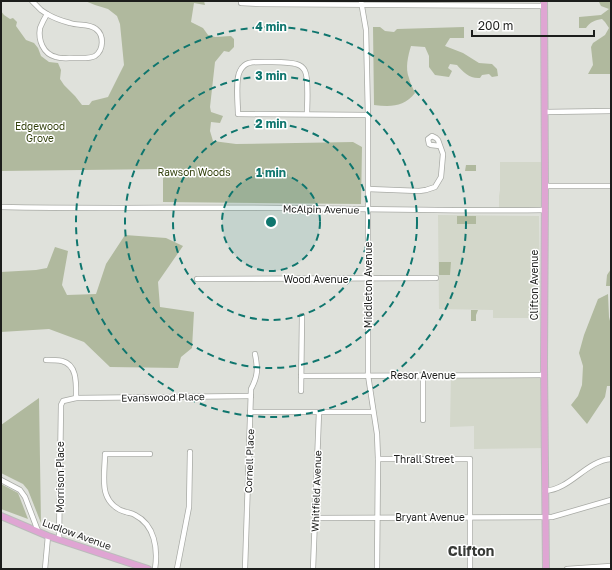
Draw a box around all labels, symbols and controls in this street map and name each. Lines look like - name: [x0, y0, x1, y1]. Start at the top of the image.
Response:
- scale bar: [472, 12, 594, 38]
- text: 200 m: [478, 18, 513, 33]
- text: 4 min: [255, 19, 287, 34]
- text: 3 min: [255, 68, 287, 83]
- text: 2 min: [255, 116, 287, 131]
- park label: Edgewood Grove: [15, 120, 65, 144]
- text: 1 min: [256, 165, 286, 180]
- park label: Rawson Woods: [158, 166, 230, 178]
- street label: McAlpin Avenue: [283, 202, 360, 216]
- centre of rings: [264, 215, 278, 229]
- street label: Middleton Avenue: [362, 242, 374, 328]
- street label: Clifton Avenue: [528, 250, 540, 320]
- street label: Wood Avenue: [283, 273, 349, 285]
- street label: Resor Avenue: [390, 369, 456, 381]
- street label: Evanswood Place: [121, 390, 205, 404]
- street label: Cornell Place: [242, 429, 256, 493]
- street label: Morrison Place: [54, 441, 66, 513]
- street label: Whitfield Avenue: [309, 450, 323, 532]
- street label: Thrall Street: [394, 453, 454, 465]
- street label: Bryant Avenue: [395, 511, 465, 523]
- street label: Ludlow Avenue: [41, 516, 113, 552]
- district label: Clifton: [448, 542, 494, 559]

